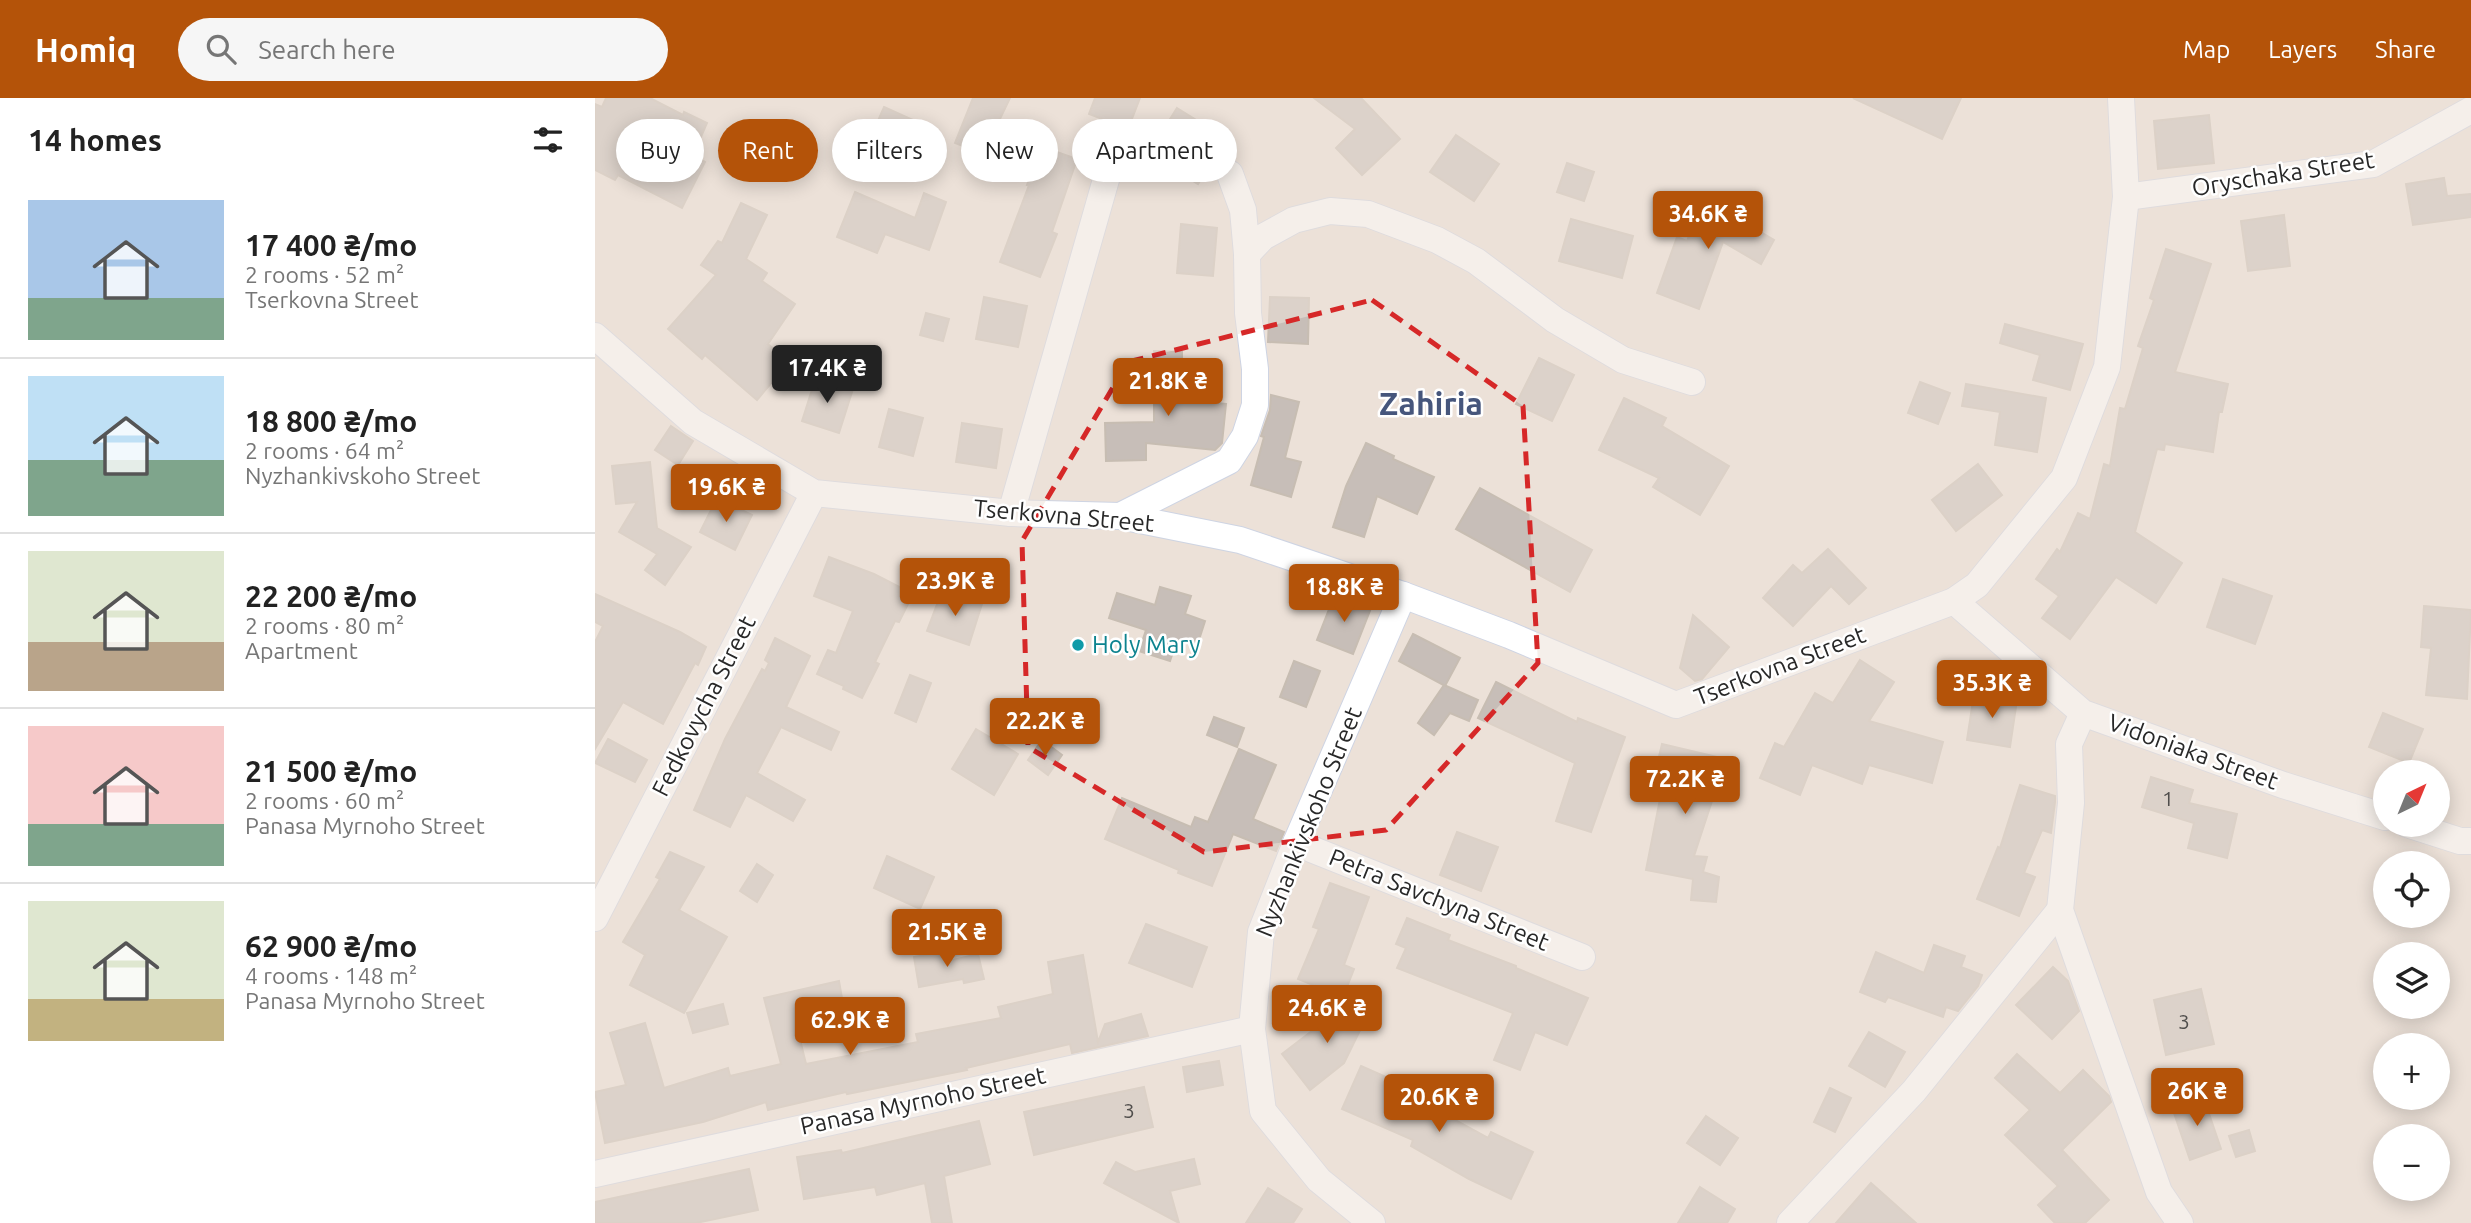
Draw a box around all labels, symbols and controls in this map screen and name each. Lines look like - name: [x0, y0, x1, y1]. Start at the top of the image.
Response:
- search box: [178, 18, 668, 81]
- icon: search: [202, 30, 240, 68]
- text: Homiq: [35, 31, 136, 68]
- text: Search here: [258, 35, 396, 64]
- text: Map: [2183, 36, 2230, 63]
- text: Layers: [2268, 36, 2337, 63]
- text: Share: [2375, 36, 2436, 63]
- chip: Buy: [616, 119, 704, 182]
- chip: Rent: [718, 119, 818, 182]
- chip: Filters: [832, 119, 947, 182]
- chip: New: [961, 119, 1058, 182]
- chip: Apartment: [1072, 119, 1237, 182]
- icon: filters: [529, 121, 567, 159]
- text: 14 homes: [28, 123, 162, 157]
- street label: Oryschaka Street: [2190, 146, 2377, 201]
- pin: 34.6K ₴: [1643, 192, 1773, 251]
- text: 34.6K ₴: [1669, 201, 1747, 226]
- icon: home: [84, 228, 168, 312]
- text: 17 400 ₴/mo: [245, 228, 417, 262]
- text: 2 rooms · 52 m²: [245, 262, 404, 287]
- text: Tserkovna Street: [245, 287, 419, 312]
- pin: 17.4K ₴: [762, 345, 892, 405]
- text: 17.4K ₴: [788, 355, 866, 380]
- pin: 21.8K ₴: [1103, 358, 1233, 418]
- text: 21.8K ₴: [1129, 368, 1207, 393]
- district label: Zahiria: [1379, 385, 1483, 421]
- icon: home: [84, 404, 168, 488]
- text: 18 800 ₴/mo: [245, 404, 417, 438]
- text: 2 rooms · 64 m²: [245, 438, 404, 463]
- text: Nyzhankivskoho Street: [245, 463, 480, 488]
- pin: 19.6K ₴: [661, 464, 791, 524]
- text: 19.6K ₴: [687, 474, 765, 499]
- street label: Tserkovna Street: [973, 494, 1156, 537]
- pin: 23.9K ₴: [890, 559, 1020, 618]
- pin: 18.8K ₴: [1279, 564, 1409, 624]
- text: 23.9K ₴: [916, 568, 994, 593]
- text: 18.8K ₴: [1305, 574, 1383, 599]
- icon: home: [84, 579, 168, 663]
- text: 22 200 ₴/mo: [245, 579, 417, 613]
- street label: Fedkovycha Street: [646, 611, 761, 801]
- text: 2 rooms · 80 m²: [245, 613, 404, 638]
- street label: Tserkovna Street: [1690, 620, 1870, 711]
- place label: Holy Mary: [1092, 631, 1201, 658]
- marker: Holy Mary: [1070, 637, 1086, 653]
- text: Apartment: [245, 638, 358, 663]
- pin: 35.3K ₴: [1927, 660, 2057, 720]
- text: 35.3K ₴: [1953, 670, 2031, 695]
- pin: 22.2K ₴: [980, 698, 1110, 758]
- street label: Nyzhankivskoho Street: [1250, 702, 1367, 941]
- text: 22.2K ₴: [1006, 708, 1084, 733]
- street label: Vidoniaka Street: [2105, 708, 2282, 795]
- icon: home: [84, 754, 168, 838]
- text: 21 500 ₴/mo: [245, 754, 417, 788]
- pin: 72.2K ₴: [1620, 756, 1750, 816]
- north arrow: [2373, 760, 2450, 836]
- map controls: [2373, 760, 2450, 1201]
- text: 72.2K ₴: [1646, 766, 1724, 791]
- house number: 1: [2162, 786, 2174, 810]
- text: 2 rooms · 60 m²: [245, 788, 404, 813]
- text: Panasa Myrnoho Street: [245, 813, 485, 838]
- street label: Petra Savchyna Street: [1325, 843, 1554, 956]
- button: locate: [2373, 851, 2450, 928]
- pin: 21.5K ₴: [882, 910, 1012, 969]
- text: 21.5K ₴: [908, 919, 986, 944]
- icon: home: [84, 929, 168, 1013]
- text: 62 900 ₴/mo: [245, 929, 417, 963]
- button: layers: [2373, 942, 2450, 1019]
- text: 4 rooms · 148 m²: [245, 963, 417, 988]
- pin: 24.6K ₴: [1262, 986, 1392, 1045]
- text: Panasa Myrnoho Street: [245, 988, 485, 1013]
- text: 24.6K ₴: [1288, 995, 1366, 1020]
- pin: 62.9K ₴: [785, 998, 915, 1057]
- text: 62.9K ₴: [811, 1007, 889, 1032]
- house number: 3: [2178, 1009, 2190, 1033]
- button: +: [2373, 1033, 2450, 1110]
- street label: Panasa Myrnoho Street: [798, 1061, 1049, 1140]
- pin: 26K ₴: [2148, 1068, 2246, 1128]
- pin: 20.6K ₴: [1374, 1074, 1504, 1134]
- text: 26K ₴: [2167, 1078, 2227, 1103]
- text: 20.6K ₴: [1400, 1084, 1478, 1109]
- house number: 3: [1123, 1098, 1135, 1122]
- button: −: [2373, 1124, 2450, 1201]

